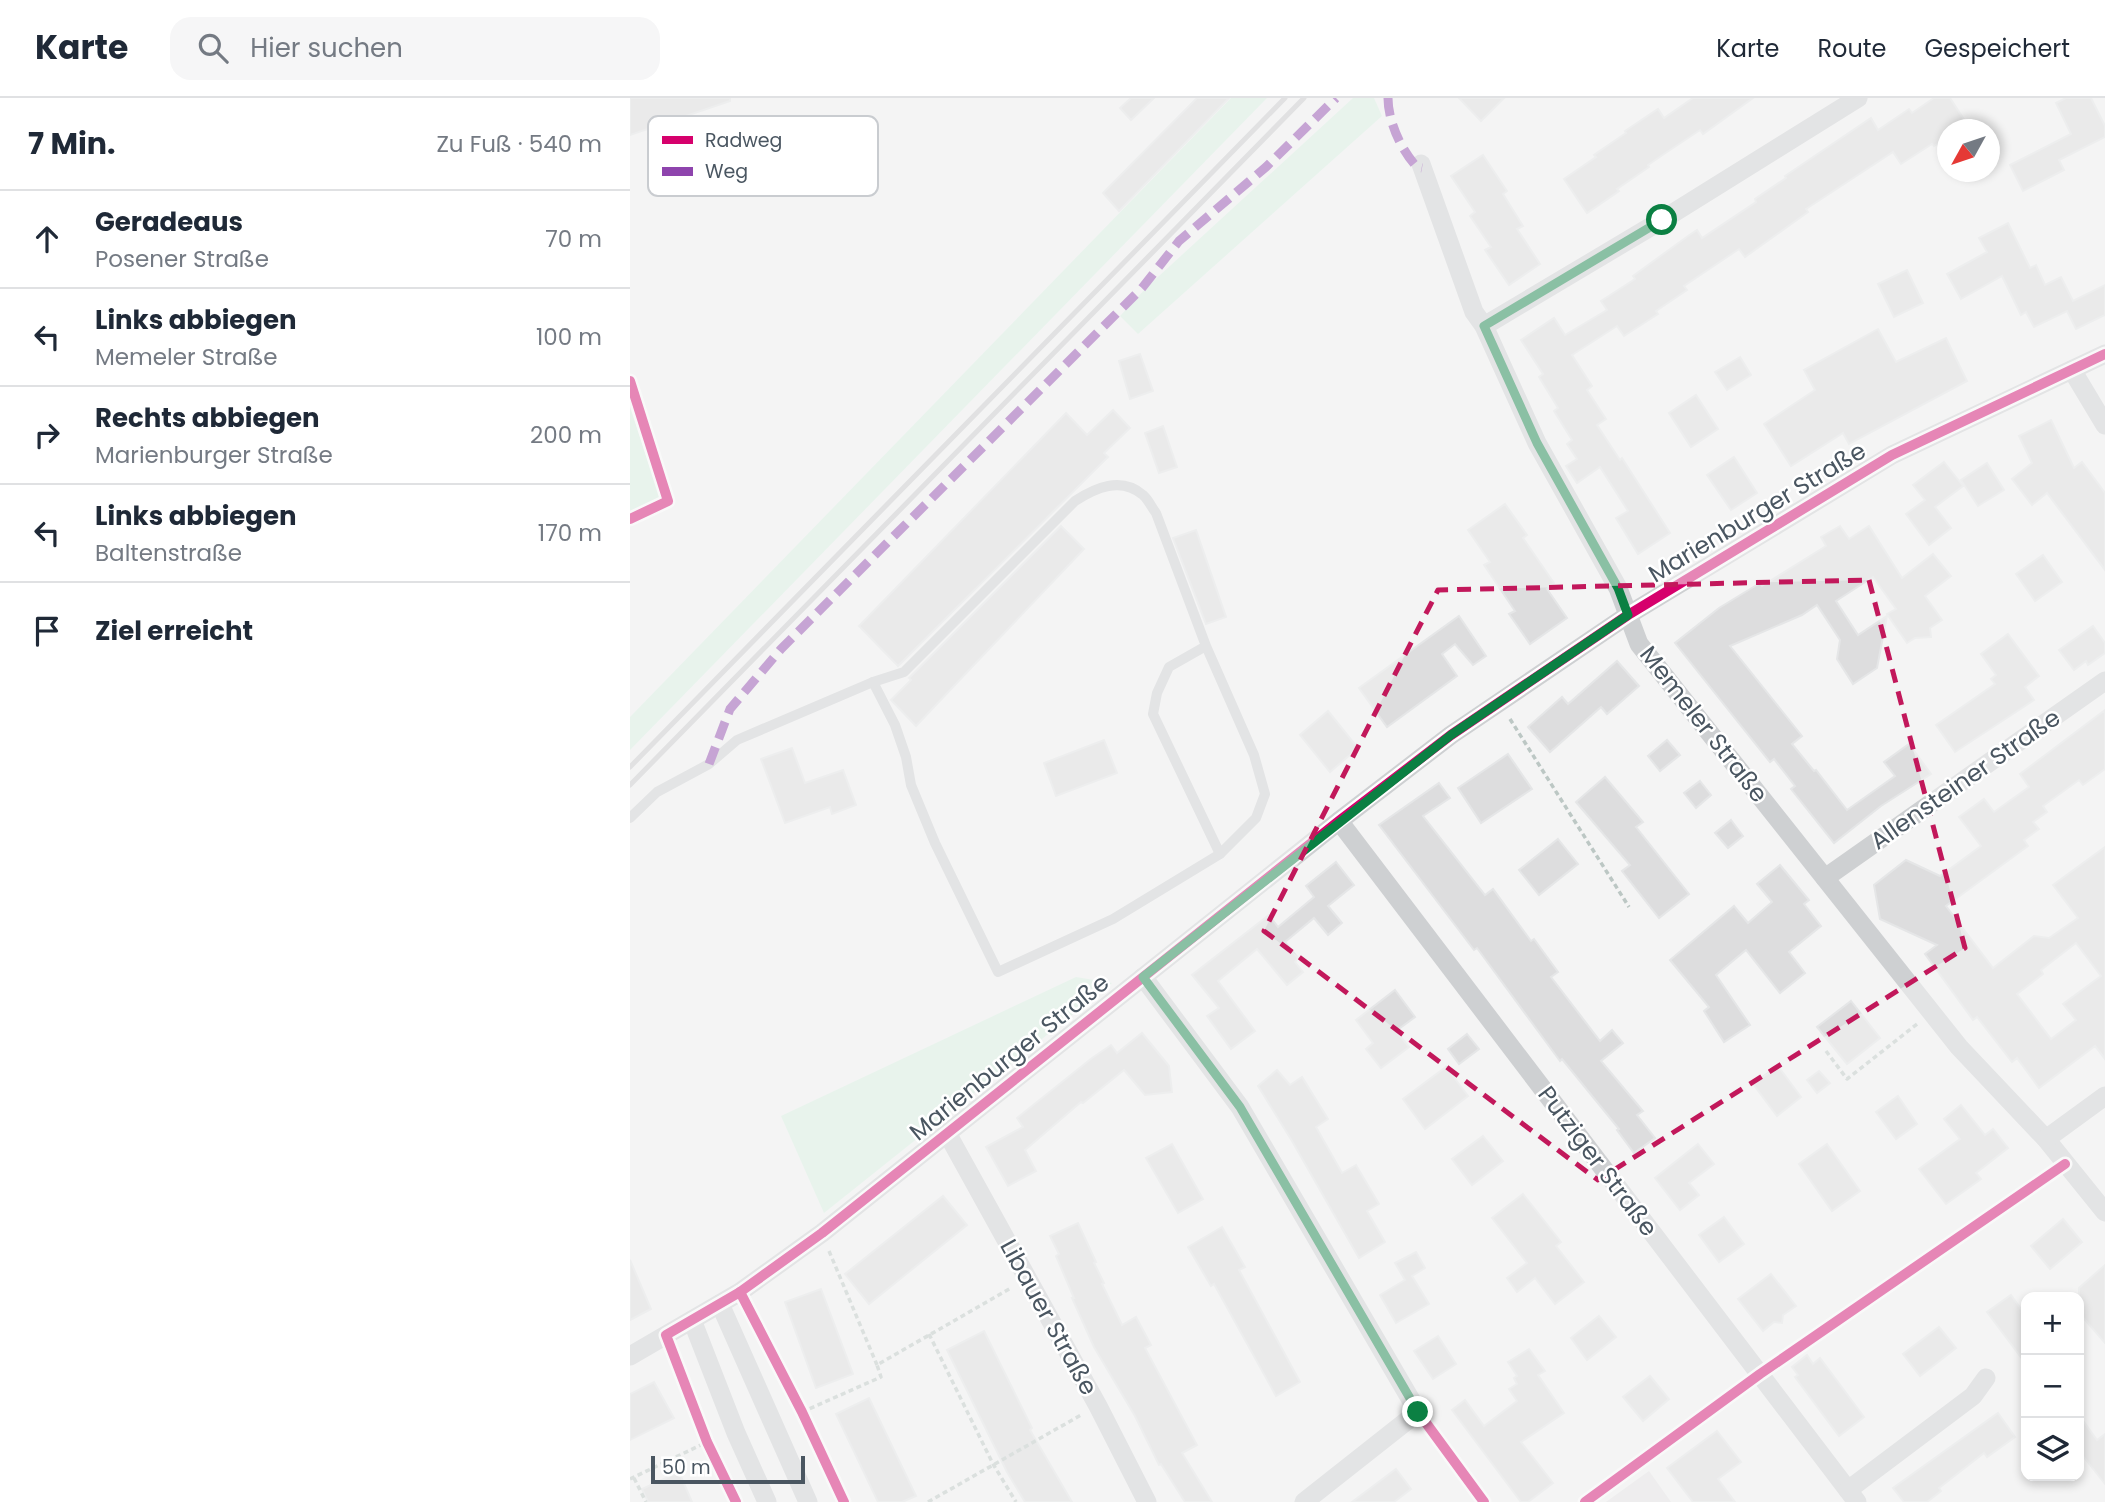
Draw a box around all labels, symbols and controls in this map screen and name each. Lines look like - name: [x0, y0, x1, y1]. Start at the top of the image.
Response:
- search box: [170, 17, 660, 80]
- text: Karte: [35, 24, 128, 71]
- icon: search: [194, 29, 232, 67]
- text: Hier suchen: [250, 30, 403, 66]
- text: Karte: [1716, 32, 1779, 65]
- text: Route: [1817, 32, 1886, 65]
- text: Gespeichert: [1924, 32, 2070, 65]
- legend: [648, 116, 878, 196]
- north arrow: [1937, 119, 2000, 182]
- text: 7 Min.: [28, 122, 115, 165]
- text: Radweg: [705, 127, 782, 154]
- text: Zu Fuß · 540 m: [436, 128, 602, 160]
- text: Weg: [705, 158, 748, 185]
- text: Geradeaus: [95, 204, 243, 240]
- route start: [1646, 204, 1677, 235]
- icon: ahead: [28, 220, 66, 258]
- text: 70 m: [545, 223, 602, 255]
- text: Posener Straße: [95, 243, 269, 275]
- text: Links abbiegen: [95, 302, 297, 338]
- icon: left: [28, 318, 66, 356]
- text: 100 m: [536, 321, 602, 353]
- text: Memeler Straße: [95, 341, 278, 373]
- text: Rechts abbiegen: [95, 400, 320, 436]
- icon: right: [28, 416, 66, 454]
- text: 200 m: [530, 419, 602, 451]
- street label: Marienburger Straße: [1642, 434, 1872, 590]
- text: Marienburger Straße: [95, 439, 333, 471]
- text: Links abbiegen: [95, 498, 297, 534]
- icon: left: [28, 514, 66, 552]
- text: 170 m: [538, 517, 602, 549]
- text: Baltenstraße: [95, 537, 242, 569]
- icon: arrive: [28, 612, 66, 650]
- text: Ziel erreicht: [95, 613, 253, 649]
- street label: Memeler Straße: [1632, 639, 1776, 809]
- street label: Allensteiner Straße: [1863, 701, 2067, 857]
- street label: Marienburger Straße: [902, 966, 1116, 1148]
- street label: Putziger Straße: [1531, 1079, 1665, 1243]
- street label: Libauer Straße: [993, 1233, 1105, 1401]
- map controls: [2021, 1292, 2084, 1481]
- button: +: [2021, 1292, 2084, 1355]
- button: −: [2021, 1355, 2084, 1418]
- route end: [1402, 1396, 1433, 1427]
- button: layers: [2021, 1418, 2084, 1481]
- scale bar: [651, 1453, 805, 1485]
- text: 50 m: [662, 1454, 711, 1481]

